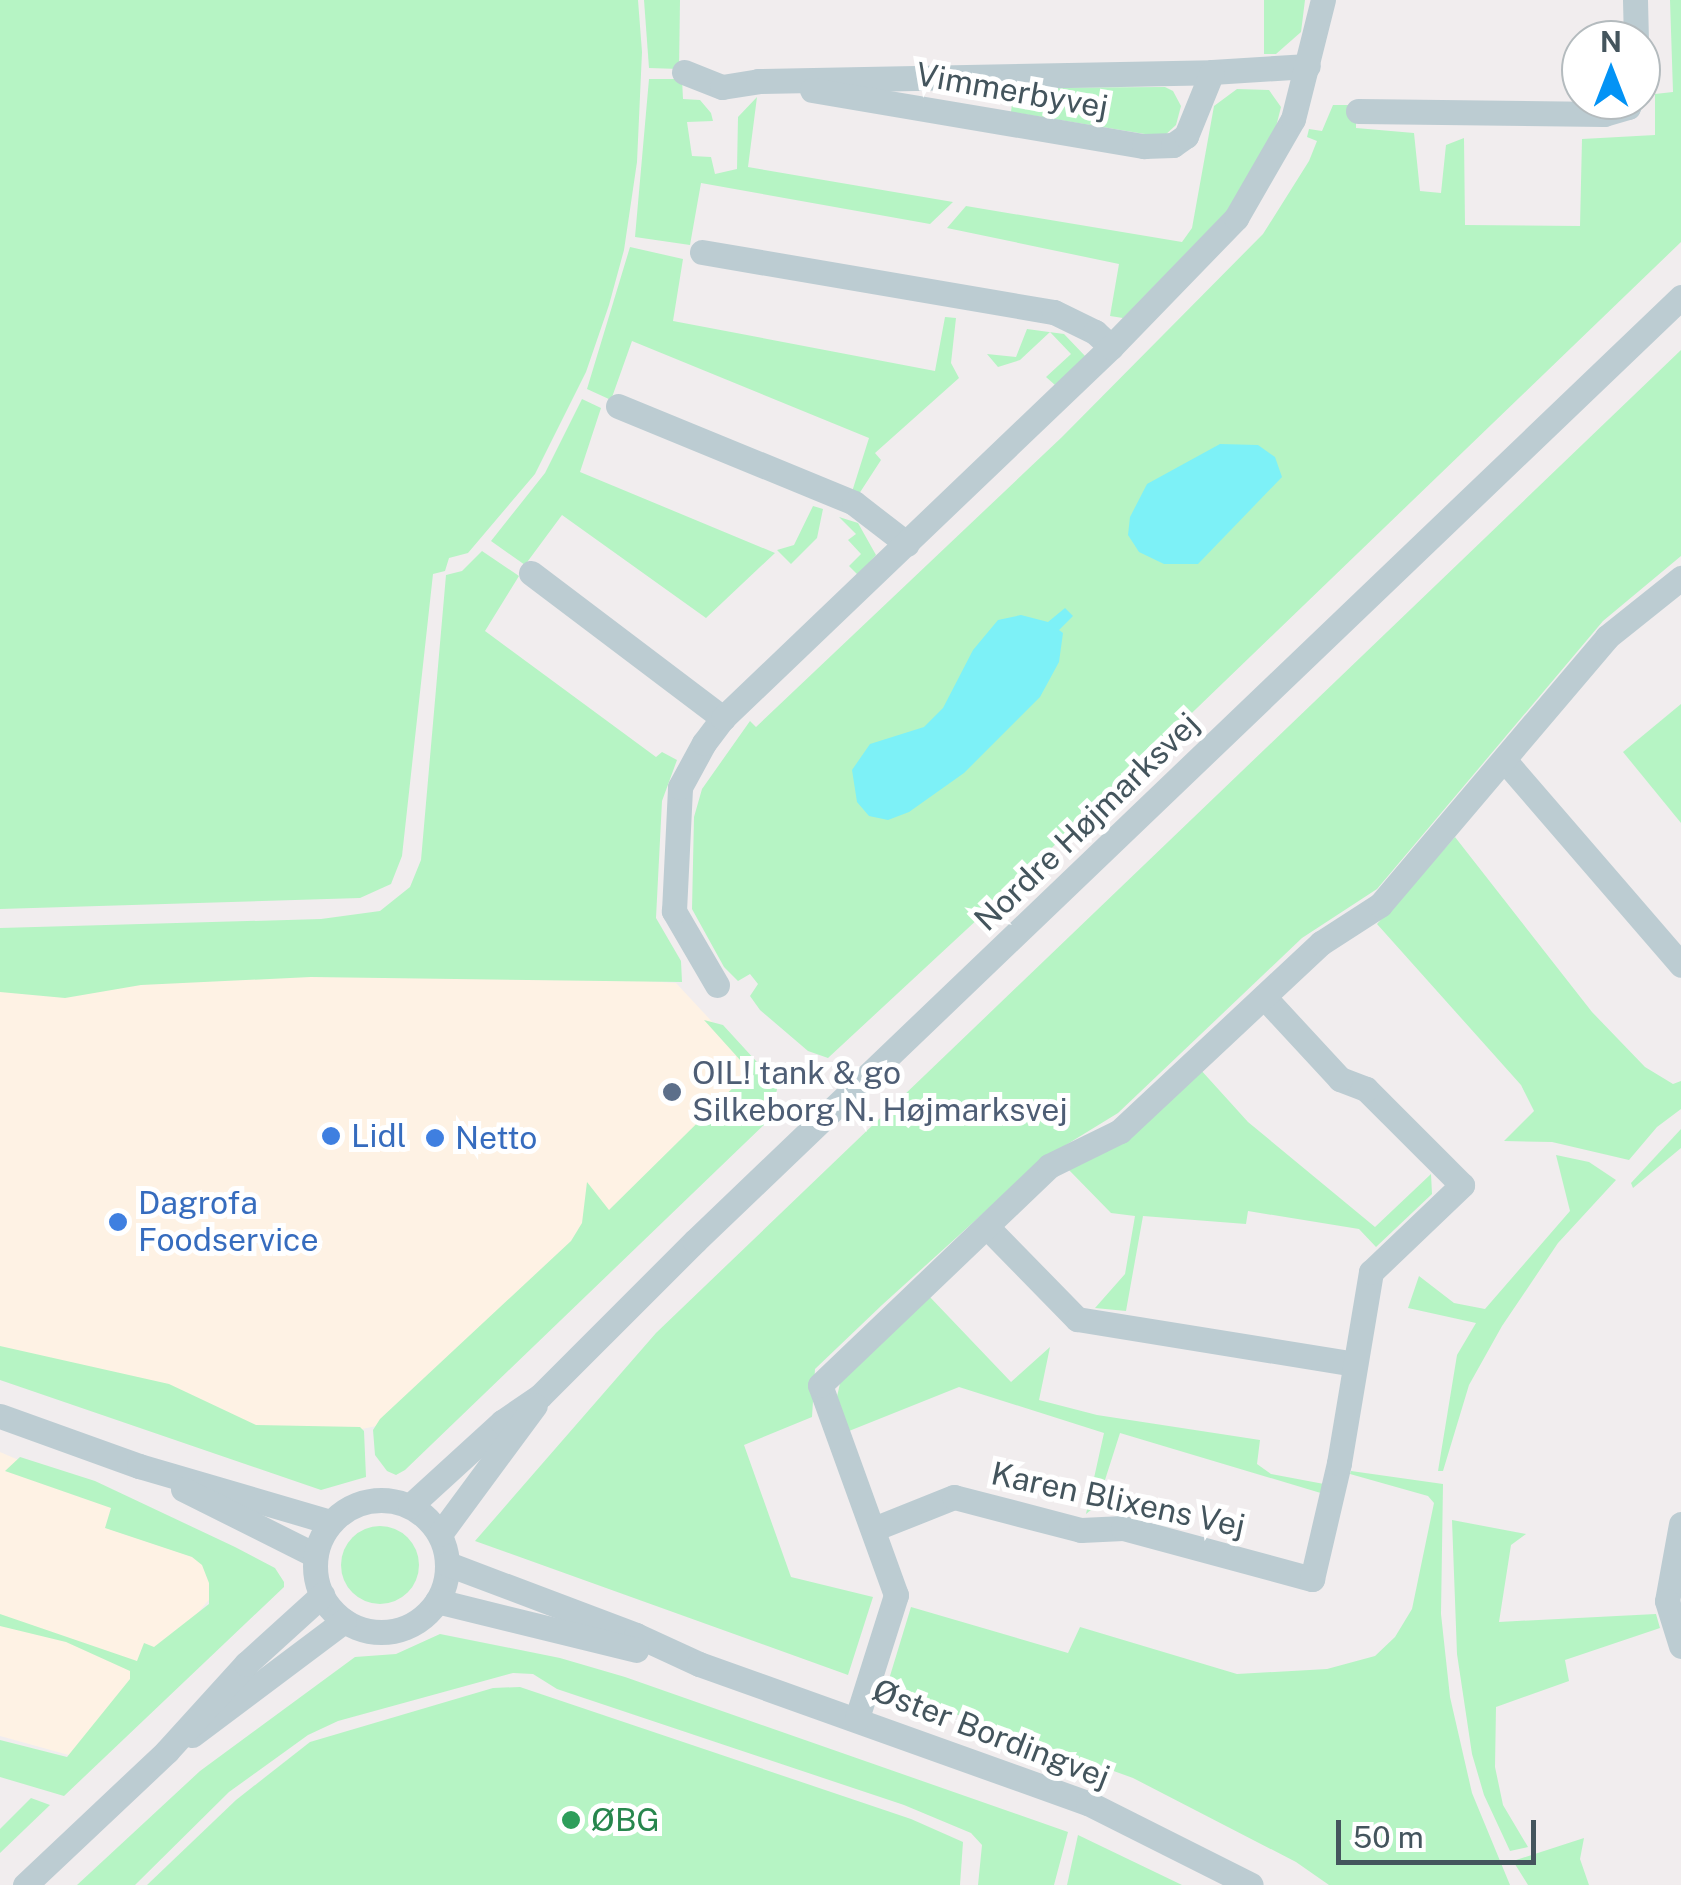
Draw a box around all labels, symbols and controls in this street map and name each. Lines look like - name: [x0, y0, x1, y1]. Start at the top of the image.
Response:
- north arrow: [1561, 20, 1661, 120]
- text: N: [1600, 25, 1622, 58]
- street label: Vimmerbyvej: [913, 55, 1111, 127]
- street label: Nordre Højmarksvej: [967, 705, 1207, 939]
- place label: OIL! tank & go Silkeborg N. Højmarksvej: [692, 1055, 1068, 1130]
- marker: OIL! tank & go Silkeborg N. Højmarksvej: [661, 1081, 683, 1103]
- place label: Lidl: [351, 1117, 406, 1155]
- place label: Netto: [455, 1119, 537, 1157]
- marker: Lidl: [320, 1125, 342, 1147]
- marker: Netto: [424, 1127, 446, 1149]
- place label: Dagrofa Foodservice: [138, 1185, 319, 1260]
- marker: Dagrofa Foodservice: [107, 1211, 129, 1233]
- street label: Karen Blixens Vej: [987, 1454, 1249, 1546]
- street label: Øster Bordingvej: [867, 1671, 1115, 1797]
- scale bar: [1341, 1800, 1541, 1862]
- place label: ØBG: [591, 1801, 660, 1839]
- marker: ØBG: [560, 1809, 582, 1831]
- text: 50 m: [1353, 1819, 1424, 1855]

